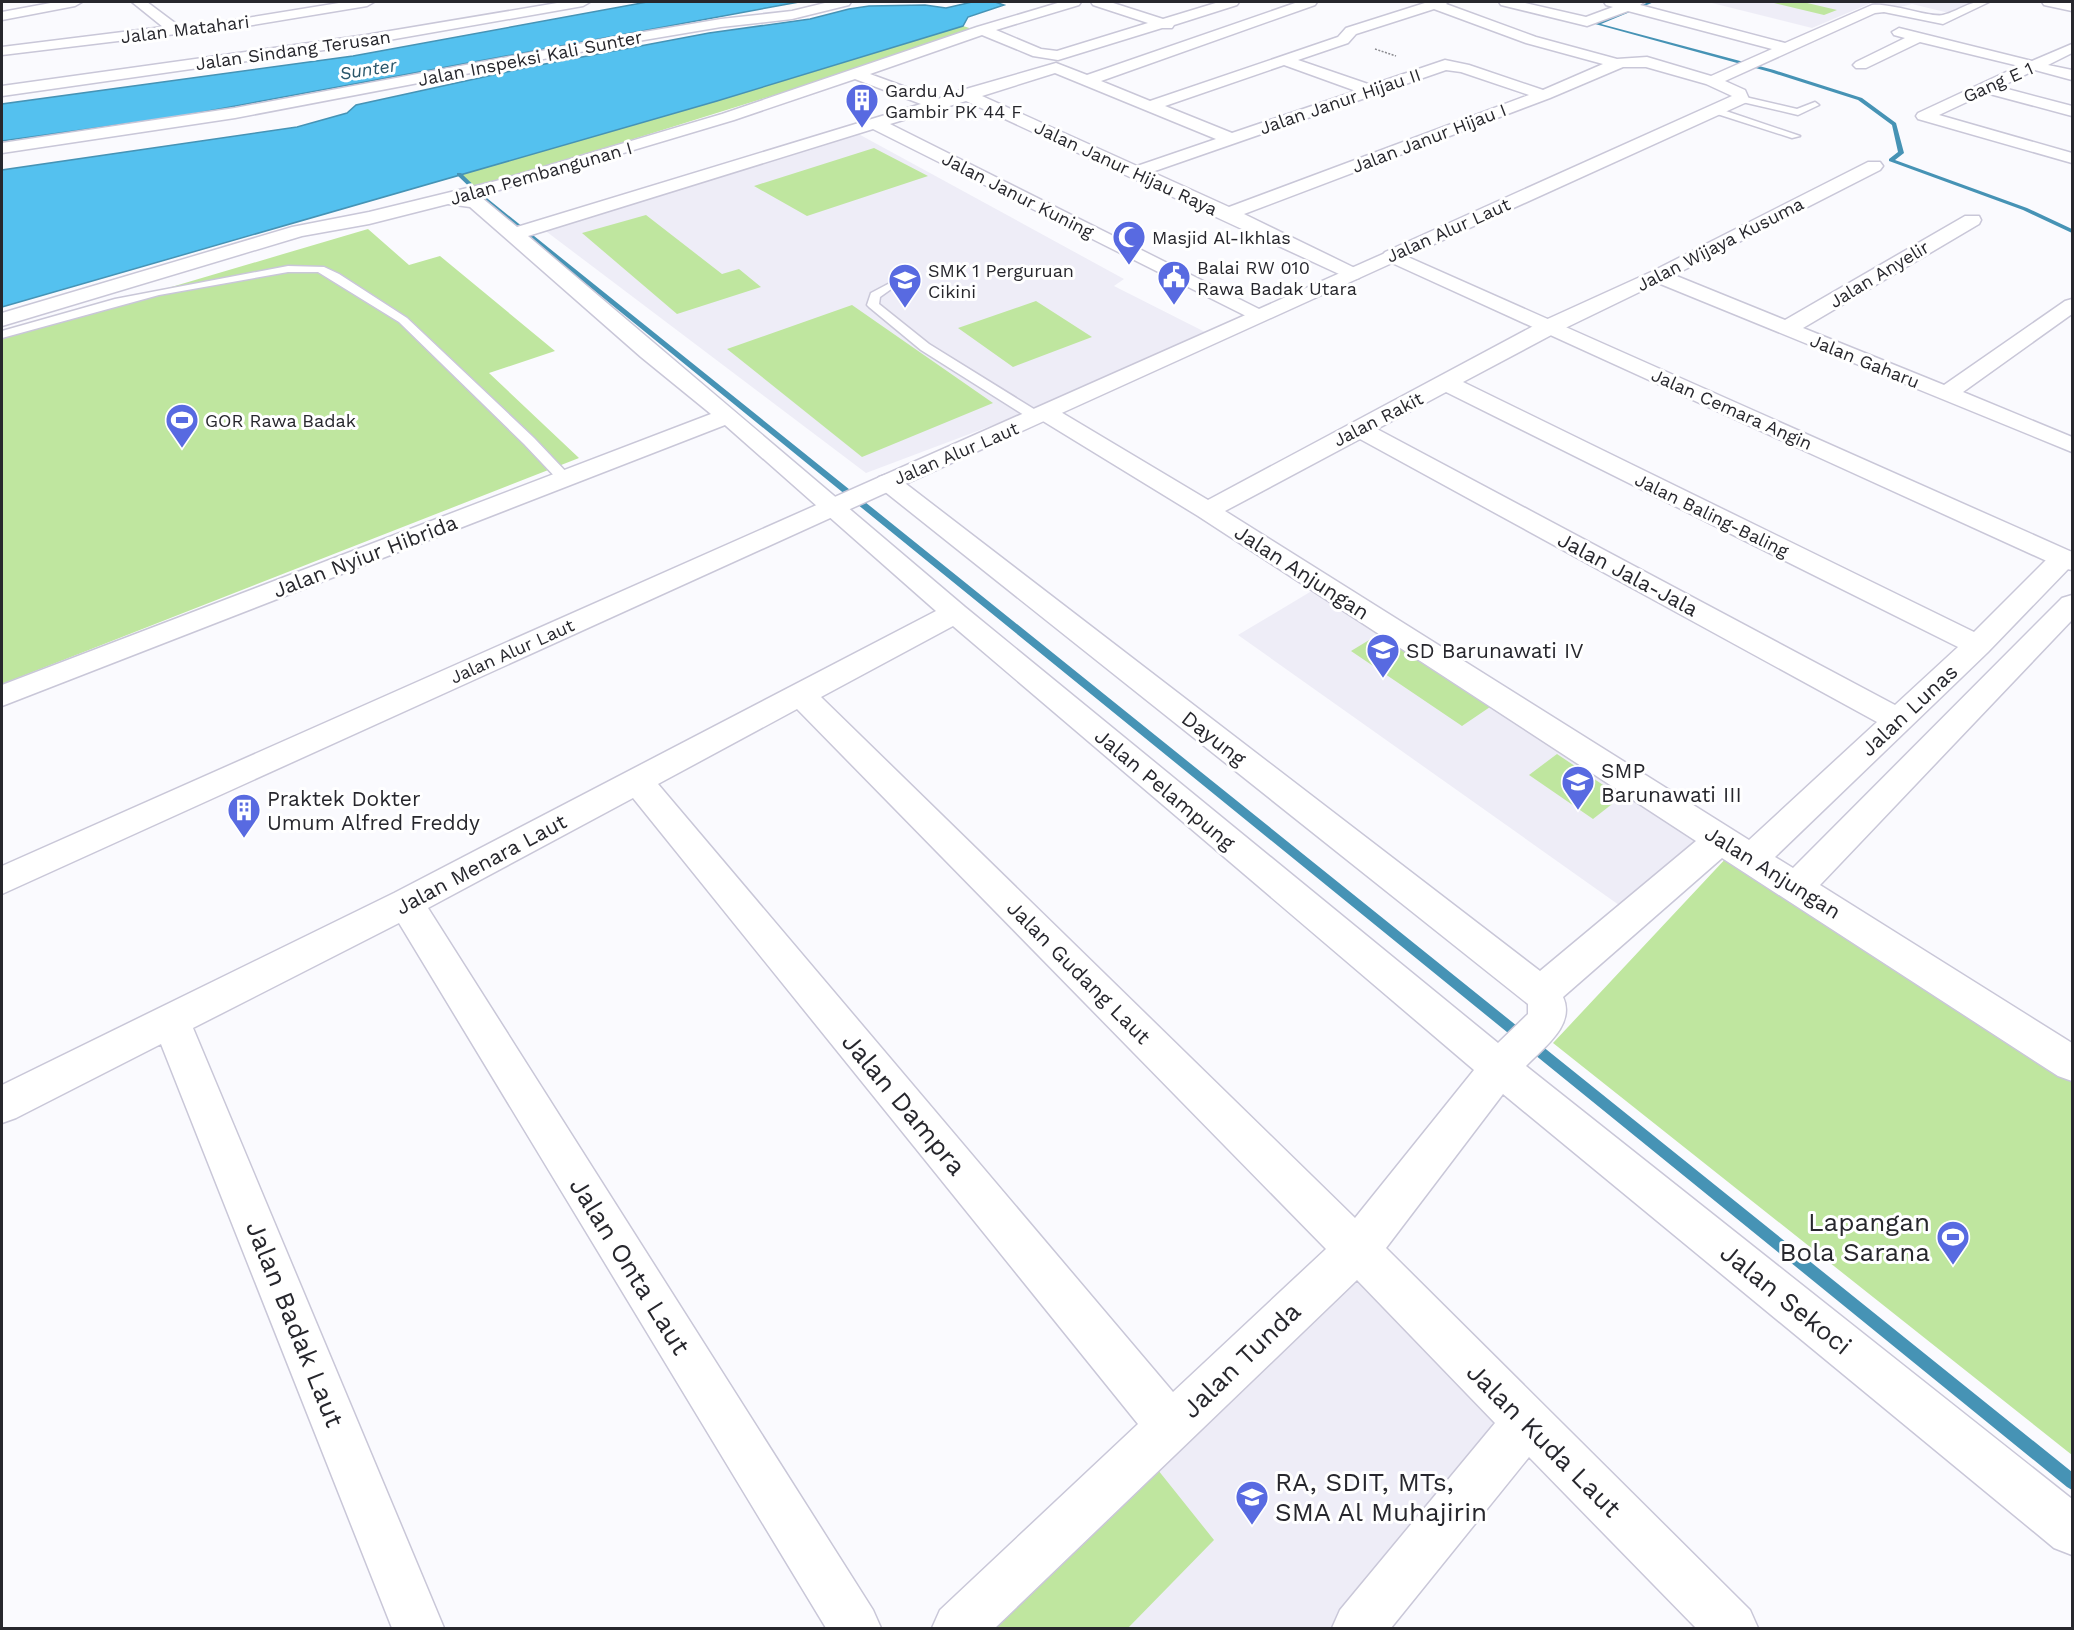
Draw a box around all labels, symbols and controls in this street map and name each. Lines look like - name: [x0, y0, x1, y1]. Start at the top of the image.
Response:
- street label: Jalan Matahari: [120, 11, 250, 47]
- street label: Jalan Sindang Terusan: [194, 26, 392, 74]
- street label: Jalan Inspeksi Kali Sunter: [416, 26, 644, 90]
- water label: Sunter: [338, 54, 399, 84]
- street label: Gang E 1: [1960, 57, 2036, 107]
- street label: Jalan Janur Hijau II: [1257, 64, 1423, 138]
- place label: Gardu AJ Gambir PK 44 F: [885, 80, 1022, 122]
- building icon: Gardu AJ Gambir PK 44 F: [844, 82, 880, 129]
- street label: Jalan Janur Hijau I: [1349, 99, 1509, 177]
- street label: Jalan Janur Hijau Raya: [1031, 116, 1221, 220]
- street label: Jalan Pembangunan I: [447, 137, 635, 209]
- street label: Jalan Janur Kuning: [939, 148, 1098, 242]
- street label: Jalan Alur Laut: [1383, 193, 1514, 267]
- street label: Jalan Wijaya Kusuma: [1633, 193, 1807, 295]
- mosque icon: Masjid Al-Ikhlas: [1111, 219, 1147, 266]
- place label: Masjid Al-Ikhlas: [1152, 227, 1291, 248]
- street label: Jalan Anyelir: [1825, 236, 1933, 312]
- place label: Balai RW 010 Rawa Badak Utara: [1197, 257, 1357, 299]
- public building icon: Balai RW 010 Rawa Badak Utara: [1156, 259, 1192, 306]
- place label: SMK 1 Perguruan Cikini: [928, 260, 1074, 302]
- school or university icon: SMK 1 Perguruan Cikini: [887, 262, 923, 309]
- street label: Jalan Gaharu: [1807, 330, 1923, 392]
- street label: Jalan Cemara Angin: [1648, 364, 1816, 454]
- street label: Jalan Rakit: [1330, 387, 1427, 451]
- sports icon: GOR Rawa Badak: [164, 402, 200, 449]
- place label: GOR Rawa Badak: [205, 410, 356, 431]
- street label: Jalan Alur Laut: [890, 417, 1022, 489]
- street label: Jalan Baling-Baling: [1632, 469, 1793, 561]
- street label: Jalan Nyiur Hibrida: [269, 509, 461, 603]
- street label: Jalan Anjungan: [1230, 519, 1374, 625]
- street label: Jalan Jala-Jala: [1554, 527, 1702, 622]
- street label: Jalan Alur Laut: [447, 614, 578, 688]
- school or university icon: SD Barunawati IV: [1365, 632, 1401, 679]
- place label: SD Barunawati IV: [1406, 638, 1584, 663]
- street label: Jalan Lunas: [1855, 659, 1963, 761]
- street label: Dayung: [1177, 705, 1252, 771]
- street label: Jalan Pelampung: [1090, 723, 1241, 855]
- place label: SMP Barunawati III: [1601, 758, 1742, 807]
- school or university icon: SMP Barunawati III: [1560, 764, 1596, 811]
- place label: Praktek Dokter Umum Alfred Freddy: [267, 786, 480, 835]
- building icon: Praktek Dokter Umum Alfred Freddy: [226, 792, 262, 839]
- street label: Jalan Menara Laut: [391, 808, 571, 920]
- street label: Jalan Anjungan: [1700, 820, 1846, 924]
- street label: Jalan Gudang Laut: [1002, 895, 1156, 1049]
- street label: Jalan Dampra: [836, 1027, 972, 1181]
- street label: Jalan Onta Laut: [564, 1172, 697, 1360]
- place label: Lapangan Bola Sarana: [1780, 1207, 1930, 1267]
- street label: Jalan Badak Laut: [240, 1217, 350, 1431]
- sports icon: Lapangan Bola Sarana: [1935, 1219, 1971, 1266]
- street label: Jalan Sekoci: [1715, 1237, 1857, 1361]
- street label: Jalan Tunda: [1176, 1296, 1307, 1424]
- street label: Jalan Kuda Laut: [1461, 1357, 1627, 1523]
- place label: RA, SDIT, MTs, SMA Al Muhajirin: [1275, 1467, 1487, 1527]
- school or university icon: RA, SDIT, MTs, SMA Al Muhajirin: [1234, 1479, 1270, 1526]

